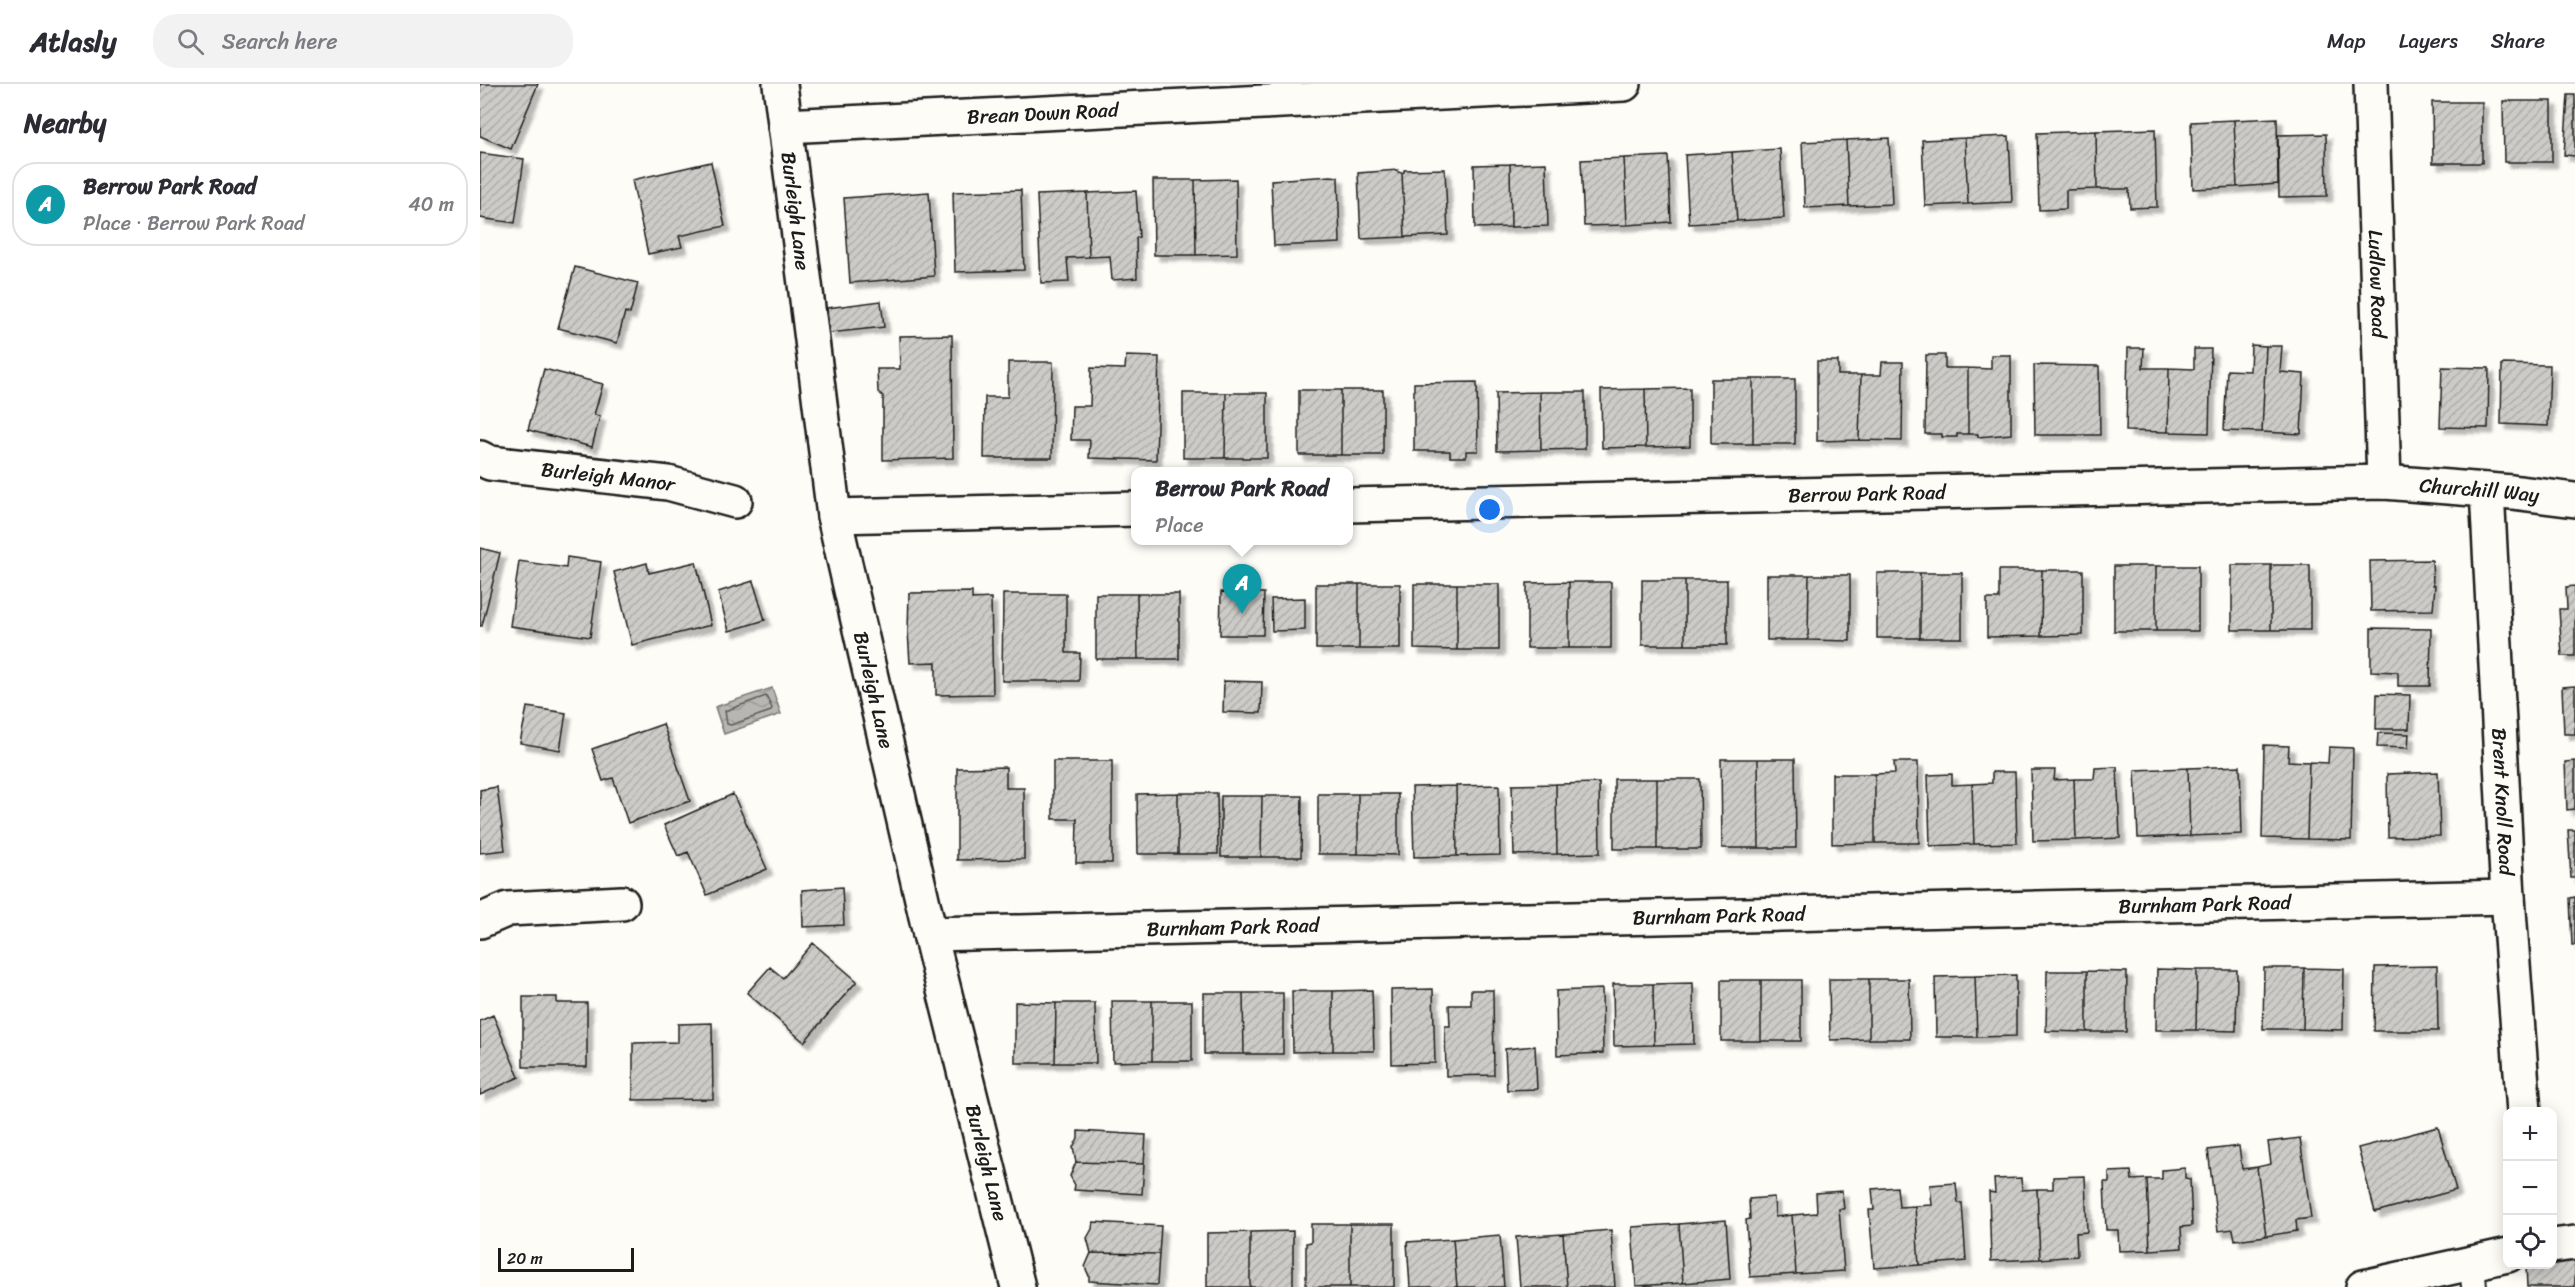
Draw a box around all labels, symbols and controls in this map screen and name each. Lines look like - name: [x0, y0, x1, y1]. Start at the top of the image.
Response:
- search box: [153, 14, 573, 68]
- text: Atlasly: [30, 17, 117, 66]
- text: Search here: [222, 22, 338, 61]
- text: Map: [2327, 22, 2366, 60]
- text: Layers: [2399, 22, 2458, 60]
- text: Share: [2491, 22, 2545, 60]
- icon: search: [174, 25, 207, 58]
- street label: Brean Down Road: [966, 92, 1121, 135]
- text: Nearby: [24, 100, 106, 146]
- street label: Burleigh Lane: [771, 150, 820, 272]
- text: Berrow Park Road: [83, 167, 256, 206]
- text: A: [39, 187, 52, 222]
- text: 40 m: [408, 187, 454, 222]
- text: Place · Berrow Park Road: [83, 206, 304, 241]
- street label: Ludlow Road: [2358, 229, 2396, 340]
- street label: Burleigh Manor: [539, 452, 680, 502]
- popup: [1131, 467, 1353, 545]
- street label: Churchill Way: [2418, 468, 2542, 513]
- text: Berrow Park Road: [1155, 469, 1329, 508]
- street label: Berrow Park Road: [1788, 475, 1948, 513]
- your location: [1475, 495, 1504, 524]
- text: Place: [1155, 508, 1203, 543]
- pin: A: [1222, 564, 1262, 614]
- street label: Burleigh Lane: [843, 628, 904, 752]
- street label: Brent Knoll Road: [2481, 727, 2524, 878]
- street label: Burnham Park Road: [2118, 885, 2293, 924]
- street label: Burnham Park Road: [1632, 896, 1807, 936]
- street label: Burnham Park Road: [1146, 908, 1321, 947]
- street label: Burleigh Lane: [955, 1101, 1018, 1225]
- map controls: [2503, 1107, 2557, 1269]
- button: +: [2503, 1107, 2557, 1161]
- button: −: [2503, 1161, 2557, 1215]
- button: locate: [2503, 1215, 2557, 1269]
- text: 20 m: [507, 1244, 543, 1273]
- scale bar: [498, 1245, 634, 1272]

